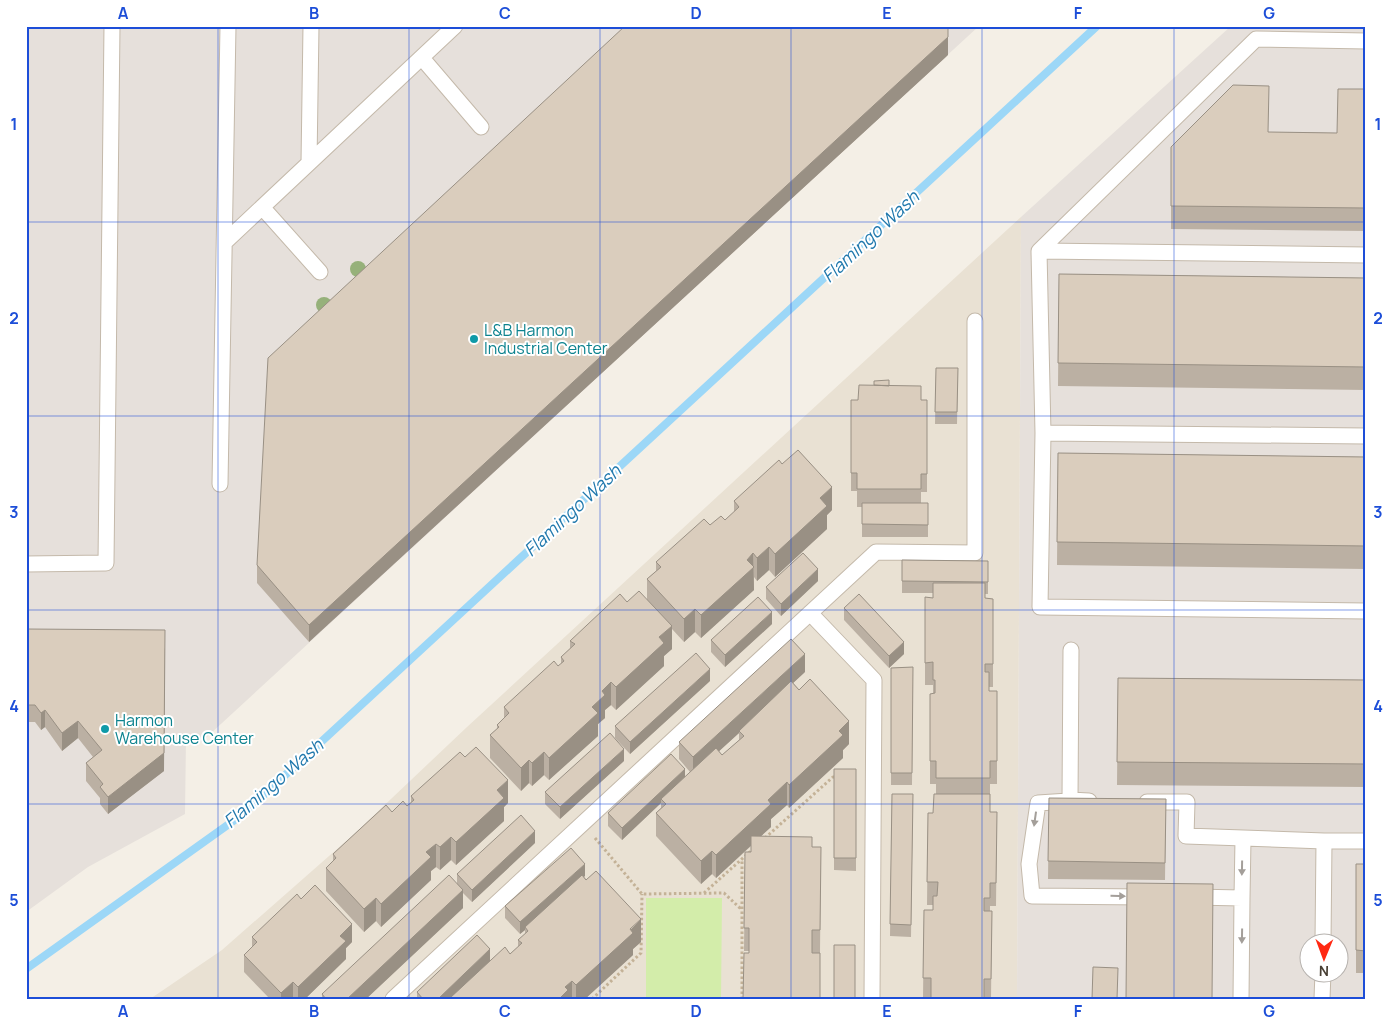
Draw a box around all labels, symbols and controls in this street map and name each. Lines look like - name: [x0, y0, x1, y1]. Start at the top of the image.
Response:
- text: A: [118, 2, 129, 24]
- text: B: [309, 2, 319, 24]
- text: C: [499, 2, 511, 24]
- text: D: [690, 2, 702, 24]
- text: E: [882, 2, 892, 24]
- text: F: [1074, 2, 1083, 24]
- text: G: [1263, 2, 1275, 24]
- text: 1: [10, 113, 18, 135]
- text: 1: [1374, 113, 1382, 135]
- water label: Flamingo Wash: [816, 184, 925, 287]
- text: 2: [9, 307, 19, 329]
- text: 2: [1373, 307, 1383, 329]
- place label: L&B Harmon Industrial Center: [484, 319, 608, 359]
- marker: L&B Harmon Industrial Center: [468, 333, 480, 345]
- water label: Flamingo Wash: [518, 458, 627, 561]
- text: 3: [9, 501, 19, 523]
- text: 3: [1373, 501, 1383, 523]
- text: 4: [9, 695, 19, 717]
- text: 4: [1373, 695, 1383, 717]
- place label: Harmon Warehouse Center: [115, 709, 254, 749]
- marker: Harmon Warehouse Center: [99, 723, 111, 735]
- water label: Flamingo Wash: [218, 732, 329, 833]
- one-way arrow: [1031, 811, 1039, 827]
- one-way arrow: [1238, 861, 1246, 877]
- text: 5: [9, 889, 19, 911]
- text: 5: [1373, 889, 1383, 911]
- one-way arrow: [1110, 893, 1126, 901]
- one-way arrow: [1238, 928, 1246, 944]
- north arrow: [1300, 932, 1350, 982]
- text: N: [1319, 962, 1329, 981]
- text: A: [118, 1000, 129, 1022]
- text: B: [309, 1000, 319, 1022]
- text: C: [499, 1000, 511, 1022]
- text: D: [690, 1000, 702, 1022]
- text: E: [882, 1000, 892, 1022]
- text: F: [1074, 1000, 1083, 1022]
- text: G: [1263, 1000, 1275, 1022]

